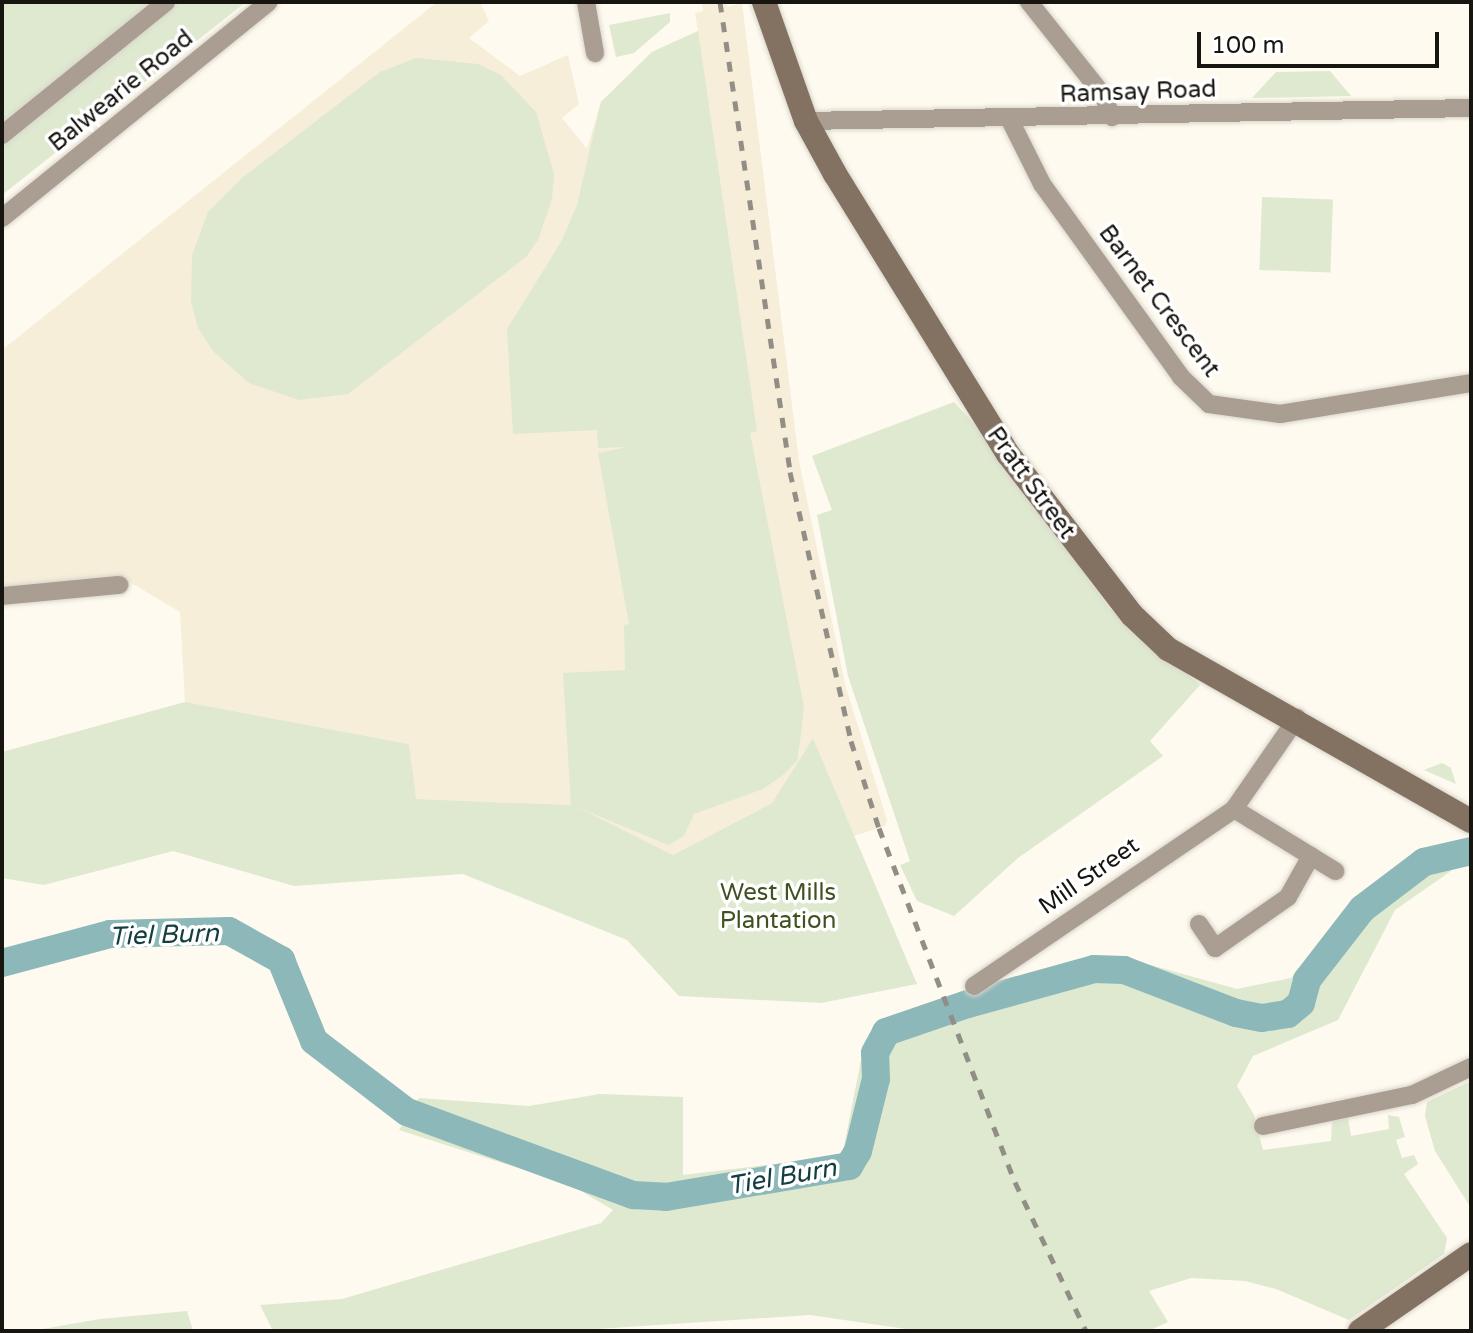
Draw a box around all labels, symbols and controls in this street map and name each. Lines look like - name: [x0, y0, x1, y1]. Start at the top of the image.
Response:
- scale bar: [1201, 16, 1443, 66]
- street label: Balwearie Road: [43, 24, 199, 158]
- text: 100 m: [1211, 31, 1285, 60]
- street label: Ramsay Road: [1059, 75, 1217, 109]
- street label: Barnet Crescent: [1092, 219, 1226, 383]
- street label: Pratt Street: [981, 421, 1081, 545]
- street label: Mill Street: [1033, 831, 1145, 921]
- park label: West Mills Plantation: [720, 879, 836, 935]
- water label: Tiel Burn: [109, 917, 219, 953]
- water label: Tiel Burn: [725, 1152, 839, 1202]

